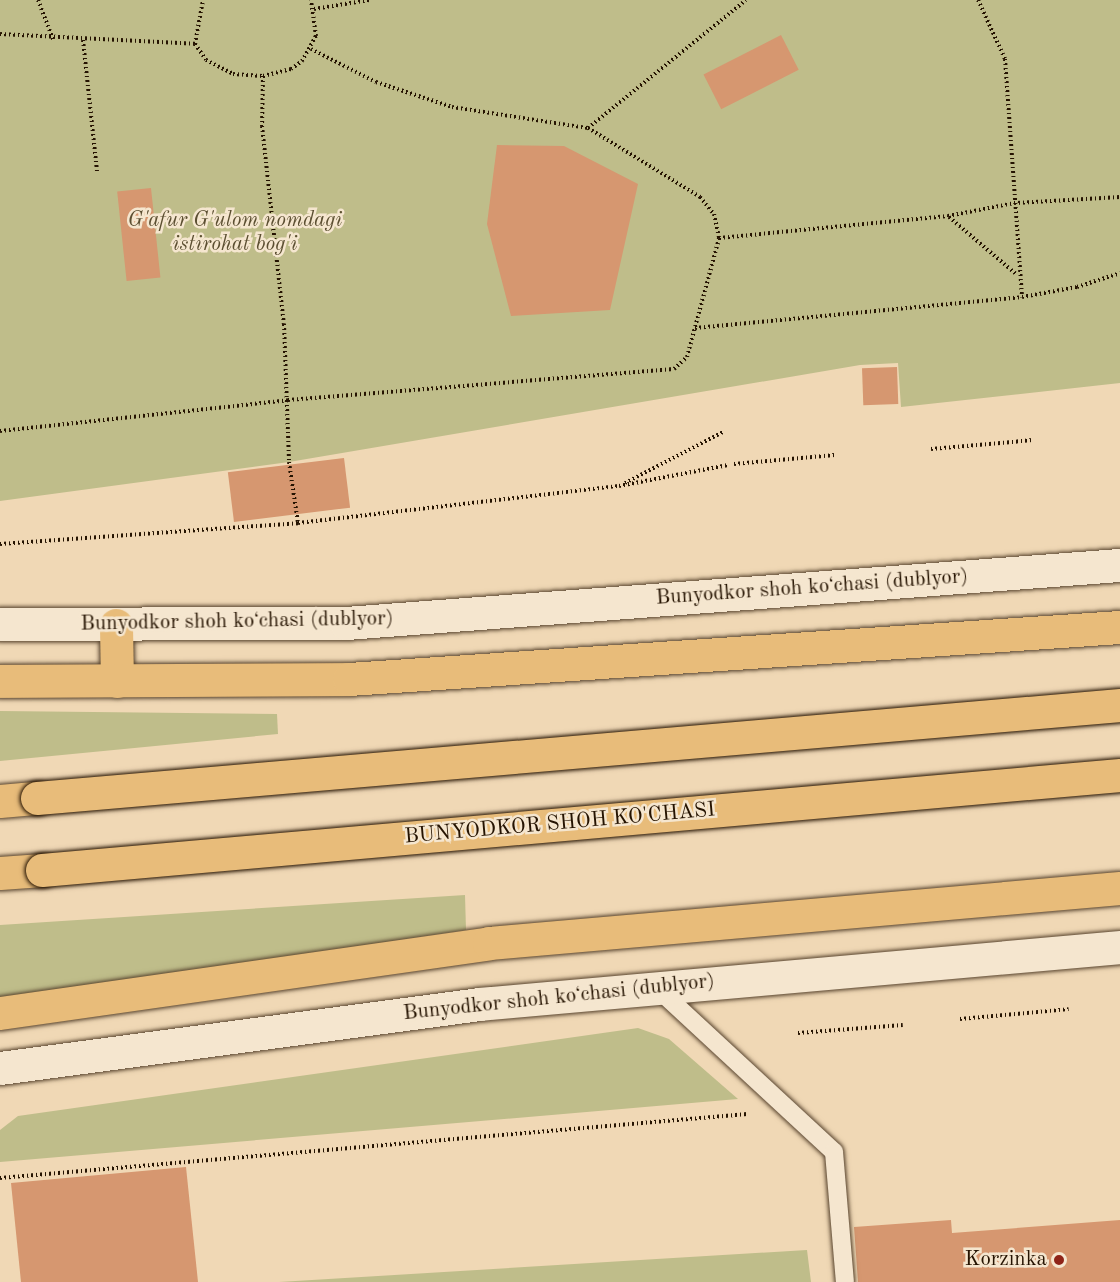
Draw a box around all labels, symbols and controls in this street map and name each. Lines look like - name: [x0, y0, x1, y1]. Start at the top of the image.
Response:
- park label: G'afur G'ulom nomdagi istirohat bog'i: [128, 208, 342, 258]
- street label: Bunyodkor shoh koʻchasi (dublyor): [655, 565, 969, 611]
- street label: Bunyodkor shoh koʻchasi (dublyor): [80, 607, 394, 637]
- street label: BUNYODKOR SHOH KO'CHASI: [403, 798, 717, 850]
- street label: Bunyodkor shoh koʻchasi (dublyor): [402, 969, 716, 1027]
- place label: Korzinka: [965, 1247, 1047, 1273]
- marker: Korzinka: [1052, 1253, 1066, 1267]

